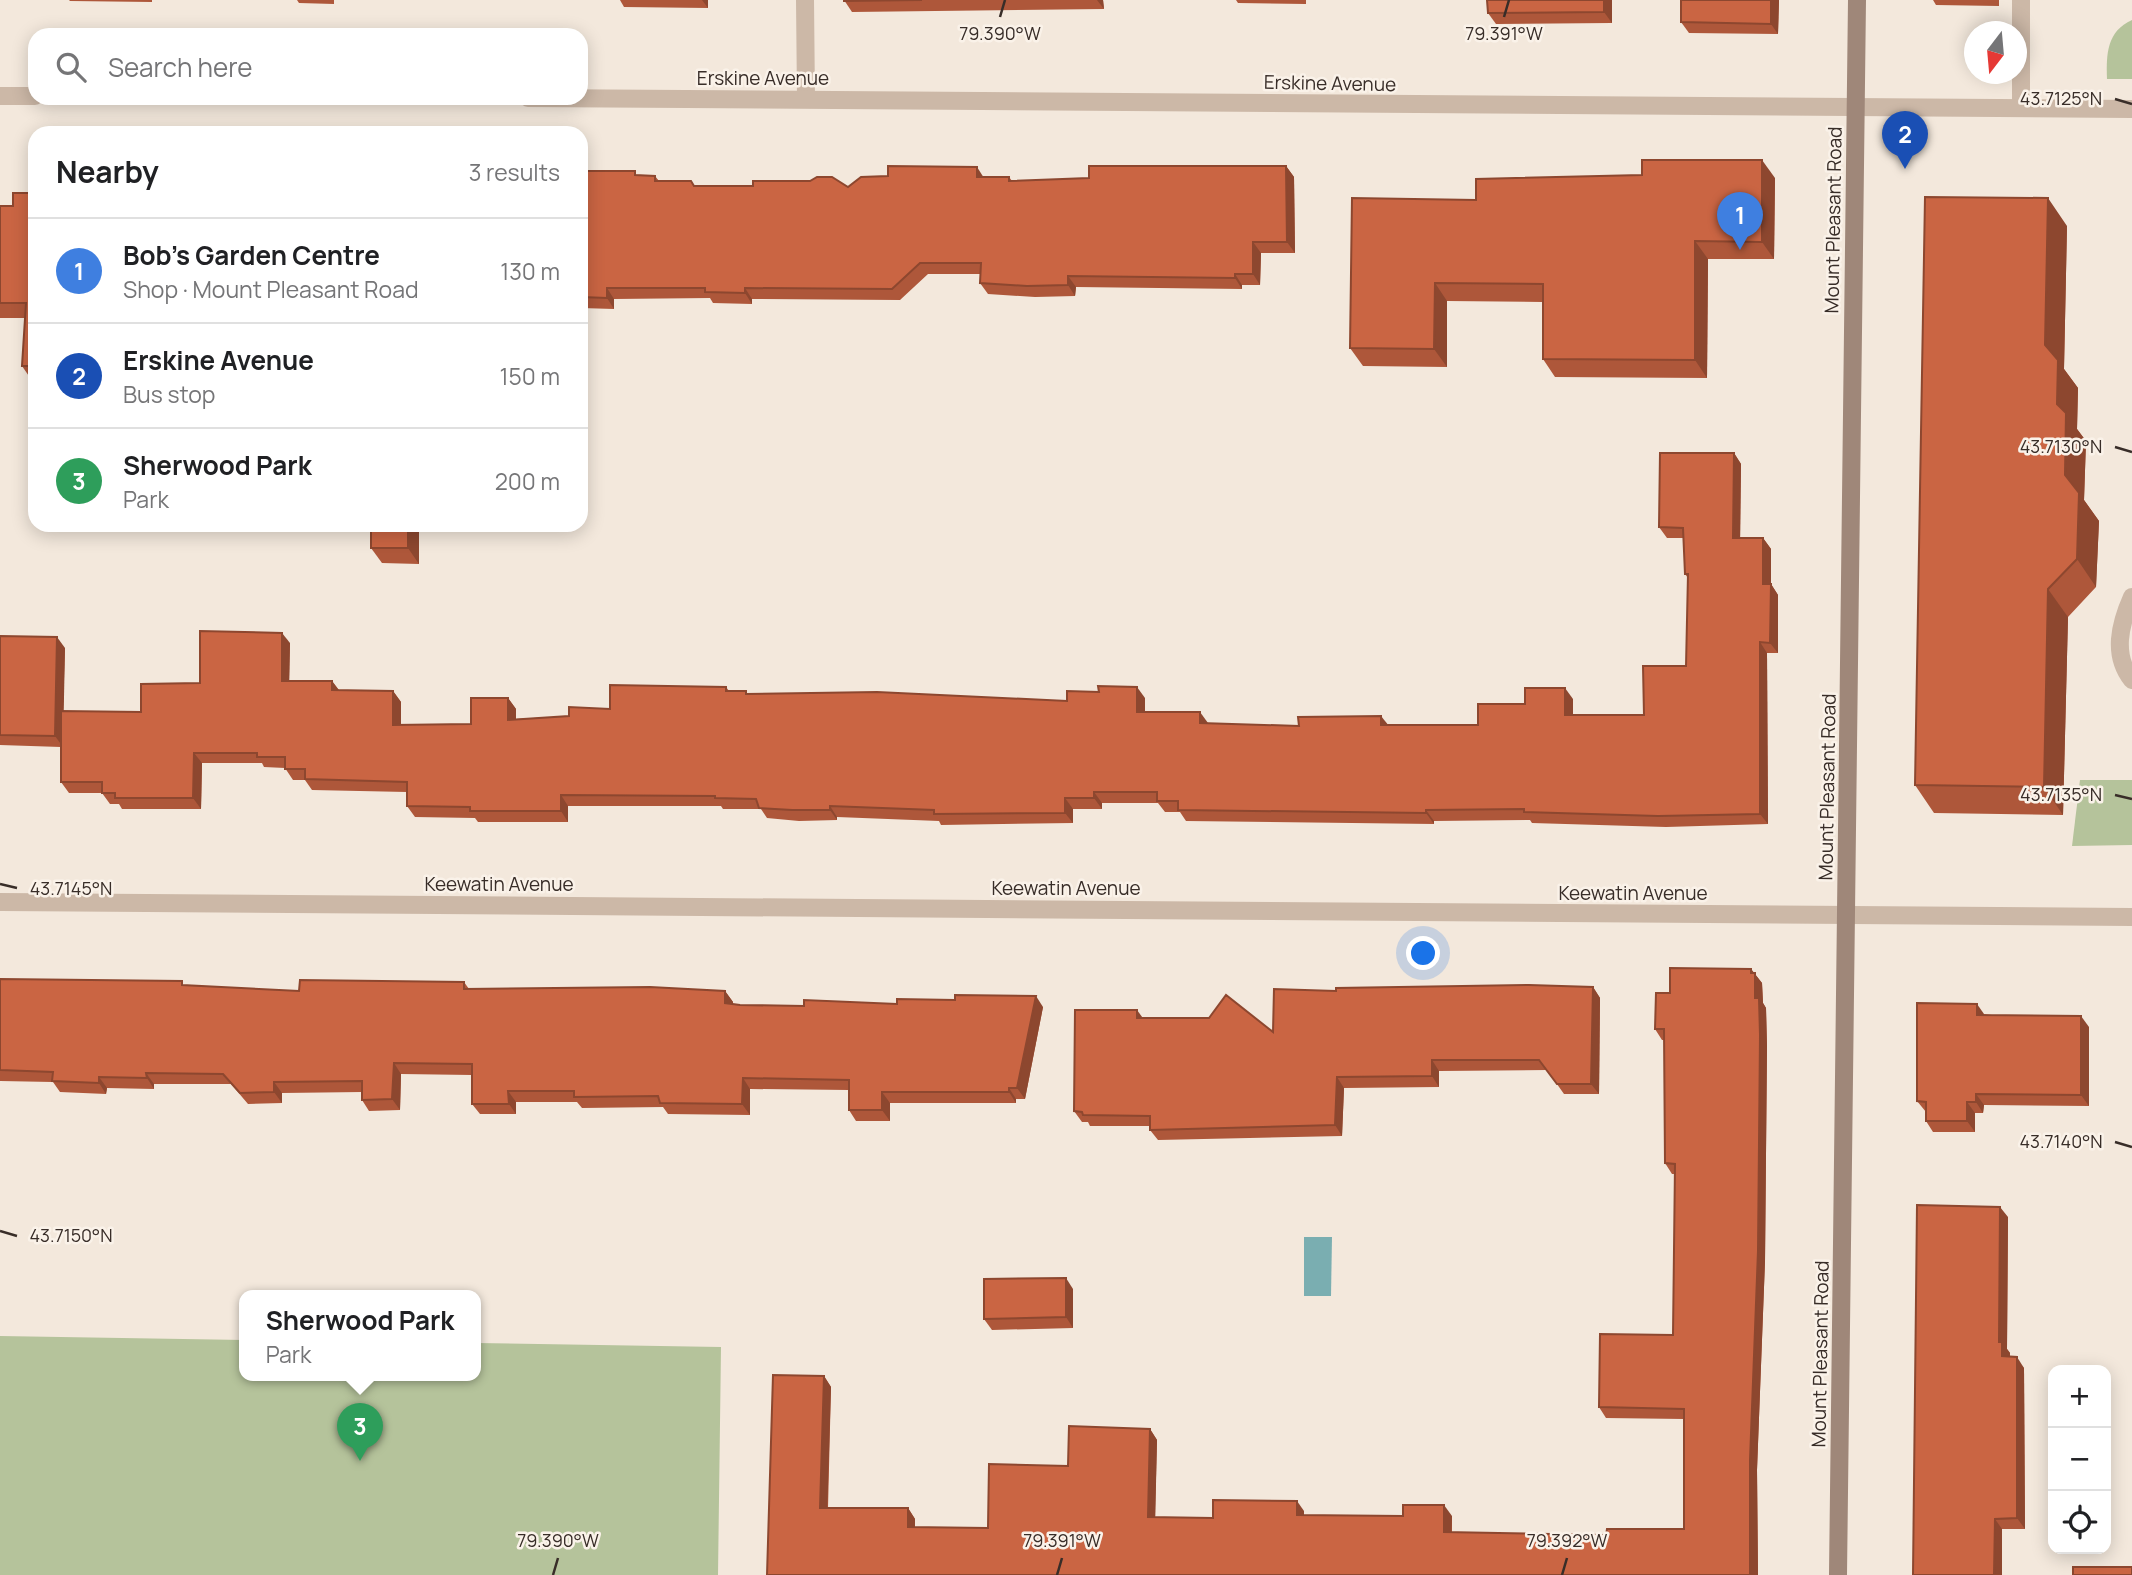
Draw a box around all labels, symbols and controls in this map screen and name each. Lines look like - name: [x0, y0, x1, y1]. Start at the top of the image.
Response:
- text: 79.390°W: [959, 21, 1041, 45]
- text: 79.391°W: [1465, 21, 1543, 45]
- north arrow: [1964, 21, 2027, 84]
- search box: [28, 28, 588, 105]
- icon: search: [52, 48, 90, 86]
- text: Search here: [108, 49, 253, 85]
- street label: Erskine Avenue: [697, 65, 829, 91]
- street label: Erskine Avenue: [1264, 69, 1396, 97]
- text: 43.7125°N: [2020, 86, 2102, 110]
- pin: 2: [1882, 111, 1928, 169]
- street label: Mount Pleasant Road: [1818, 126, 1848, 314]
- text: Nearby: [56, 151, 159, 192]
- text: 3 results: [469, 156, 560, 188]
- pin: 1: [1717, 192, 1763, 250]
- text: Bob's Garden Centre: [123, 237, 380, 273]
- text: 1: [74, 255, 84, 287]
- text: 130 m: [500, 255, 560, 287]
- text: Shop · Mount Pleasant Road: [123, 273, 419, 305]
- text: Erskine Avenue: [123, 342, 314, 378]
- text: 2: [72, 360, 86, 392]
- text: 150 m: [500, 360, 560, 392]
- text: Bus stop: [123, 378, 215, 410]
- text: 43.7130°N: [2020, 434, 2102, 458]
- text: Sherwood Park: [123, 447, 312, 483]
- text: 3: [72, 465, 86, 497]
- text: 200 m: [495, 465, 560, 497]
- text: Park: [123, 483, 169, 515]
- street label: Mount Pleasant Road: [1812, 693, 1842, 881]
- text: 43.7135°N: [2020, 782, 2102, 806]
- street label: Keewatin Avenue: [424, 871, 574, 897]
- street label: Keewatin Avenue: [991, 875, 1141, 901]
- text: 43.7145°N: [30, 876, 112, 900]
- street label: Keewatin Avenue: [1558, 880, 1708, 906]
- your location: [1406, 936, 1440, 970]
- text: 43.7140°N: [2019, 1129, 2103, 1153]
- text: 43.7150°N: [30, 1223, 112, 1247]
- street label: Mount Pleasant Road: [1805, 1260, 1835, 1448]
- popup: [239, 1290, 481, 1381]
- text: Sherwood Park: [266, 1302, 454, 1338]
- text: Park: [266, 1338, 311, 1370]
- map controls: [2048, 1365, 2111, 1554]
- button: +: [2048, 1365, 2111, 1428]
- pin: 3: [337, 1403, 383, 1461]
- button: −: [2048, 1428, 2111, 1491]
- button: locate: [2048, 1491, 2111, 1554]
- text: 79.390°W: [517, 1528, 599, 1552]
- text: 79.391°W: [1023, 1528, 1101, 1552]
- text: 79.392°W: [1527, 1528, 1608, 1552]

